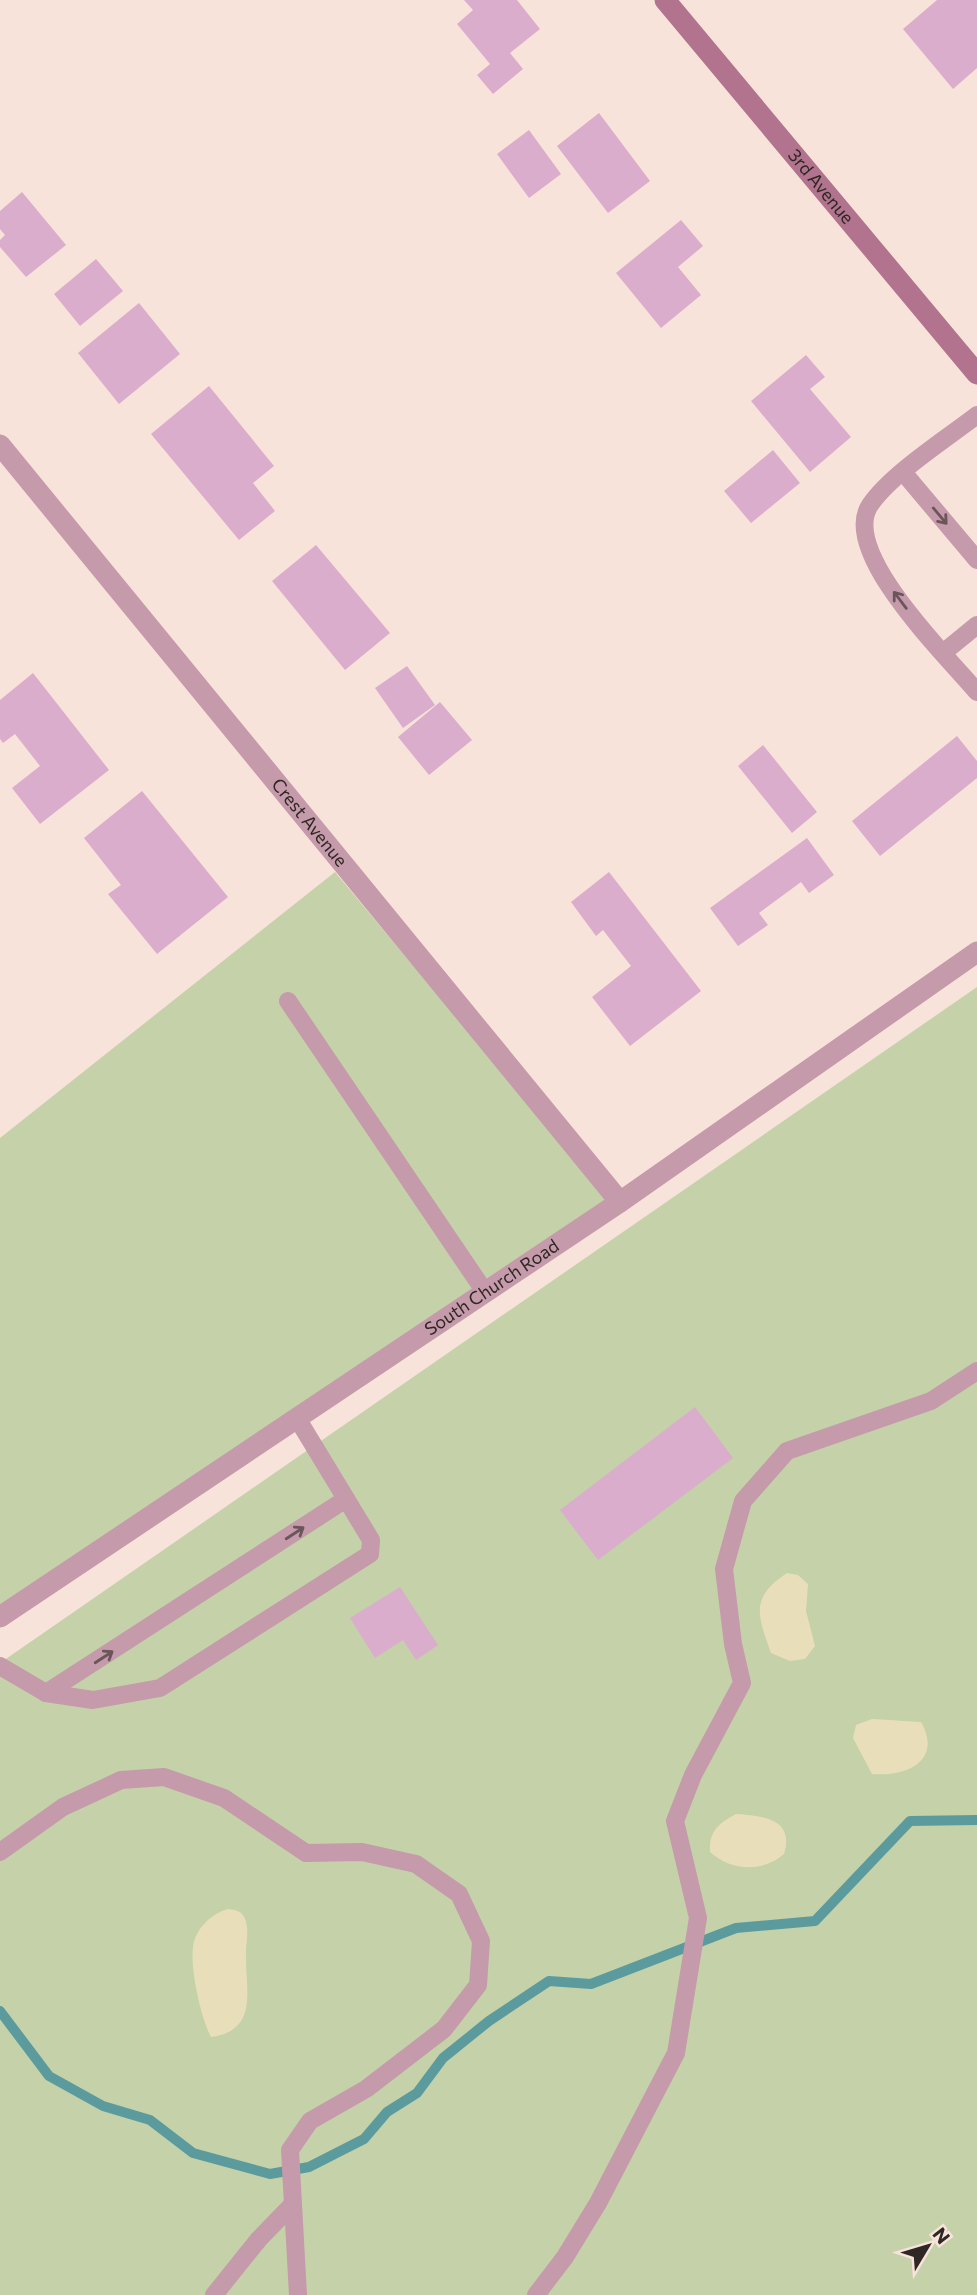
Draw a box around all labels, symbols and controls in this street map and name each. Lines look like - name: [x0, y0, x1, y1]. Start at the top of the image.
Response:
- street label: 3rd Avenue: [784, 144, 859, 228]
- one-way arrow: [932, 506, 948, 524]
- one-way arrow: [892, 591, 907, 610]
- street label: Crest Avenue: [267, 773, 353, 871]
- street label: South Church Road: [420, 1234, 563, 1340]
- one-way arrow: [285, 1525, 304, 1540]
- one-way arrow: [94, 1649, 114, 1663]
- north arrow: [893, 2211, 963, 2281]
- text: N: [928, 2223, 955, 2248]

